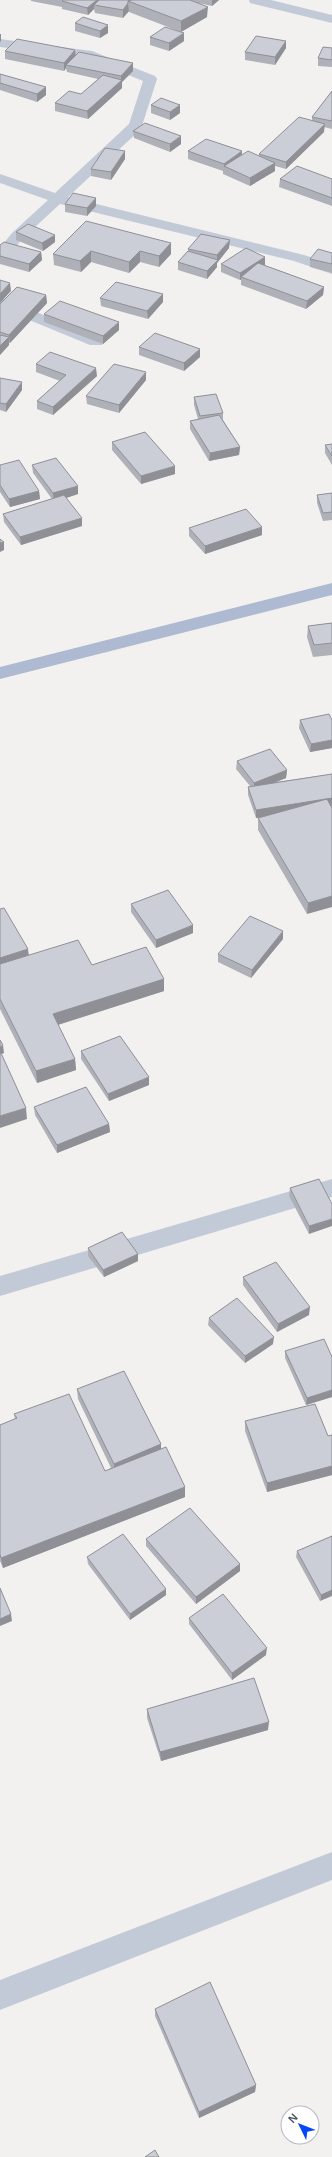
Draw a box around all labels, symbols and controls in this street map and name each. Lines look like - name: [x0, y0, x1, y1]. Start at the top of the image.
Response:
- north arrow: [280, 2105, 320, 2145]
- text: N: [286, 2111, 300, 2125]

